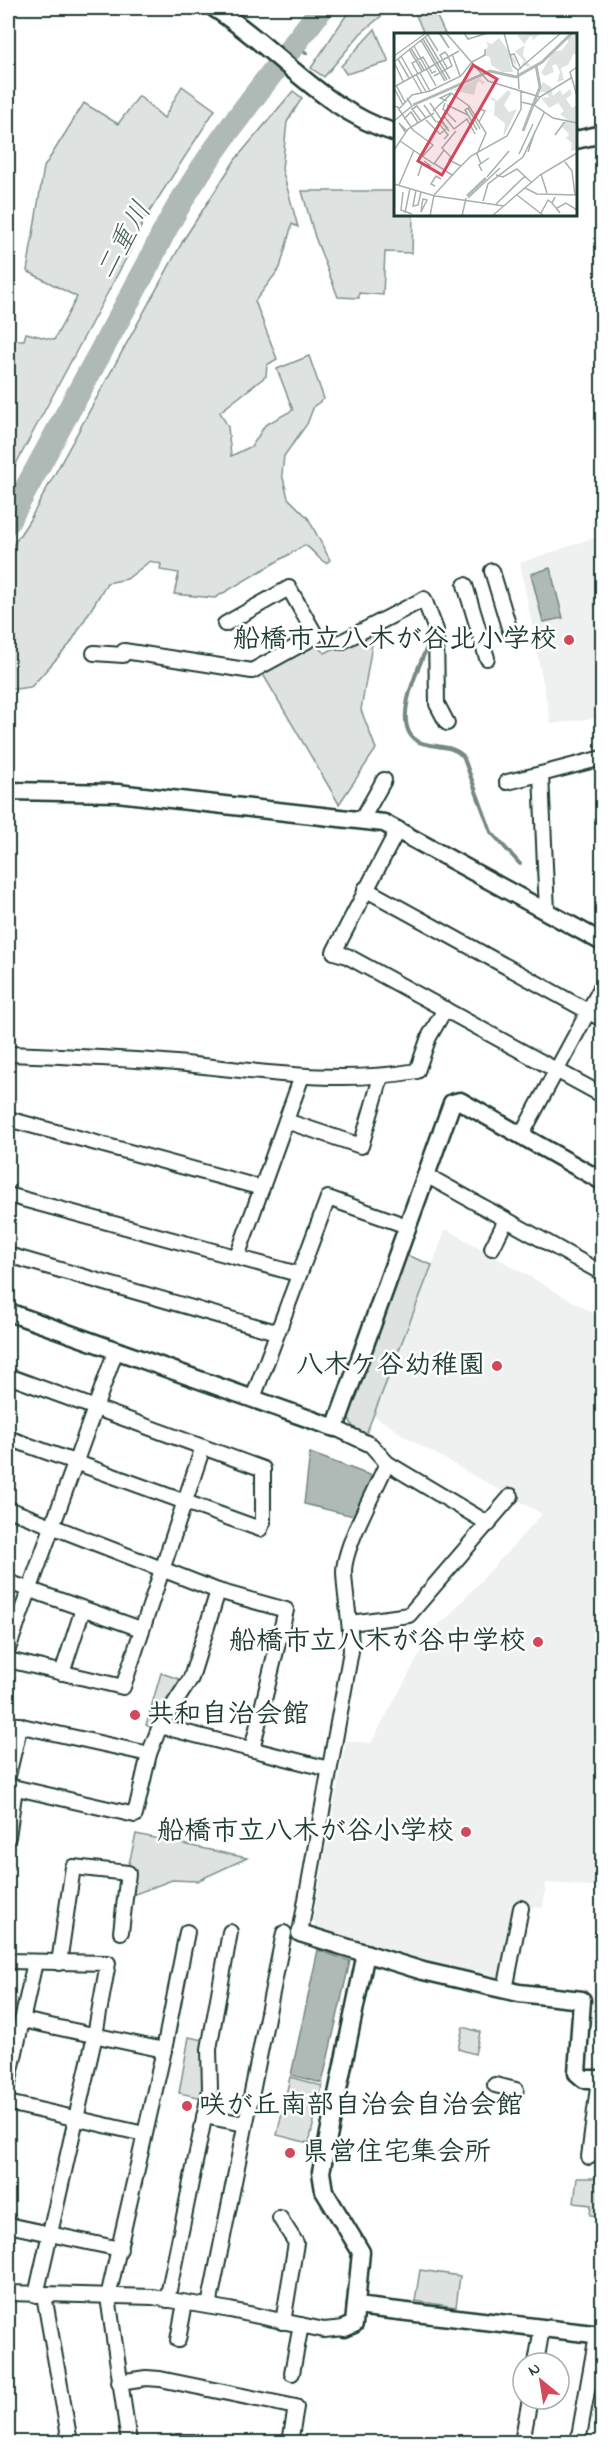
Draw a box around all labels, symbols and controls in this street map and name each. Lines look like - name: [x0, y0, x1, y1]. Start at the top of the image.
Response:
- inset map: [394, 33, 577, 216]
- water label: 二重川: [87, 194, 163, 288]
- place label: 船橋市立八木が谷北小学校: [233, 621, 557, 660]
- marker: 船橋市立八木が谷北小学校: [562, 633, 576, 647]
- place label: 八木ケ谷幼稚園: [296, 1347, 485, 1386]
- marker: 八木ケ谷幼稚園: [490, 1359, 504, 1373]
- place label: 船橋市立八木が谷中学校: [229, 1623, 526, 1662]
- marker: 船橋市立八木が谷中学校: [531, 1635, 545, 1649]
- place label: 共和自治会館: [147, 1696, 309, 1735]
- marker: 共和自治会館: [128, 1708, 142, 1722]
- place label: 船橋市立八木が谷小学校: [157, 1813, 454, 1852]
- marker: 船橋市立八木が谷小学校: [459, 1825, 473, 1839]
- place label: 咲が丘南部自治会自治会館: [199, 2087, 523, 2126]
- marker: 咲が丘南部自治会自治会館: [180, 2099, 194, 2113]
- place label: 県営住宅集会所: [302, 2134, 491, 2173]
- marker: 県営住宅集会所: [283, 2146, 297, 2160]
- north arrow: [511, 2351, 571, 2411]
- text: N: [524, 2357, 545, 2383]

